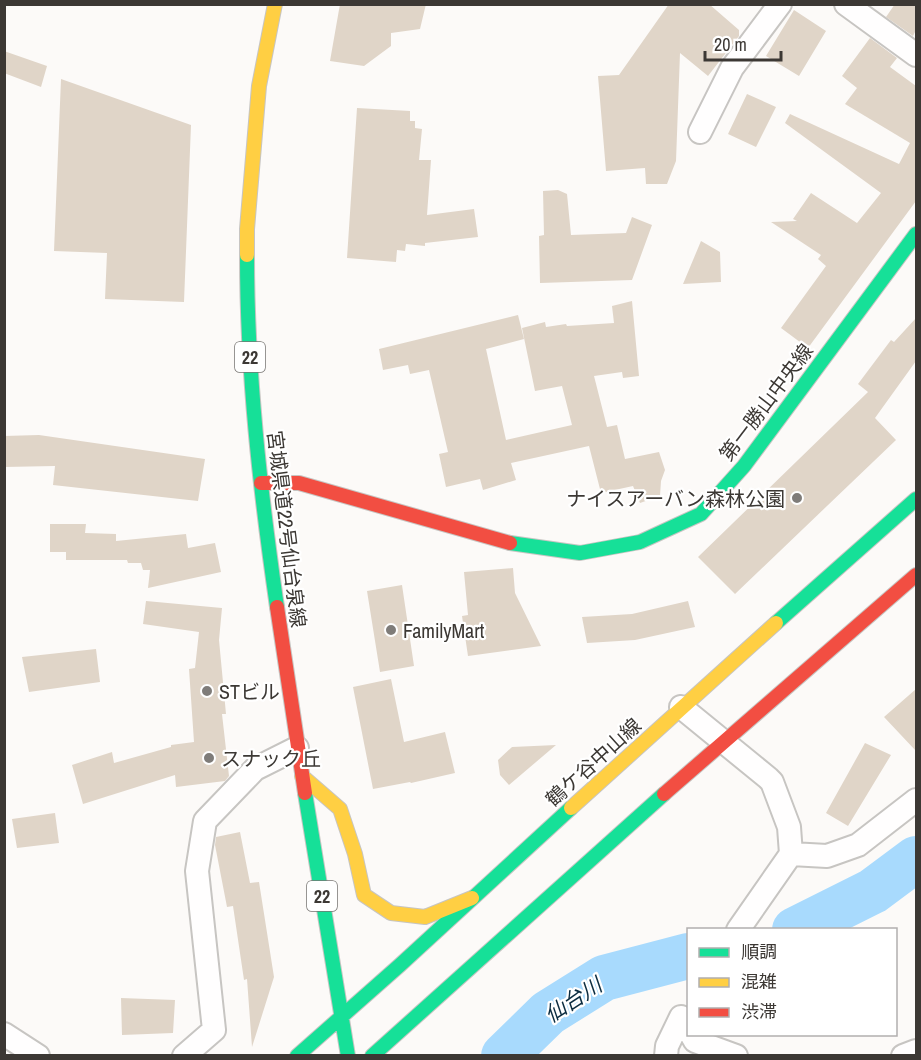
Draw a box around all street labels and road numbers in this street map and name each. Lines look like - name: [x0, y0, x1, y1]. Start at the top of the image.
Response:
- street label: 第一勝山中央線: [713, 338, 819, 466]
- road number: 22: [235, 342, 265, 372]
- street label: 宮城県道22号仙台泉線: [262, 429, 312, 629]
- street label: 鶴ケ谷中山線: [539, 712, 647, 812]
- road number: 22: [307, 881, 337, 911]

